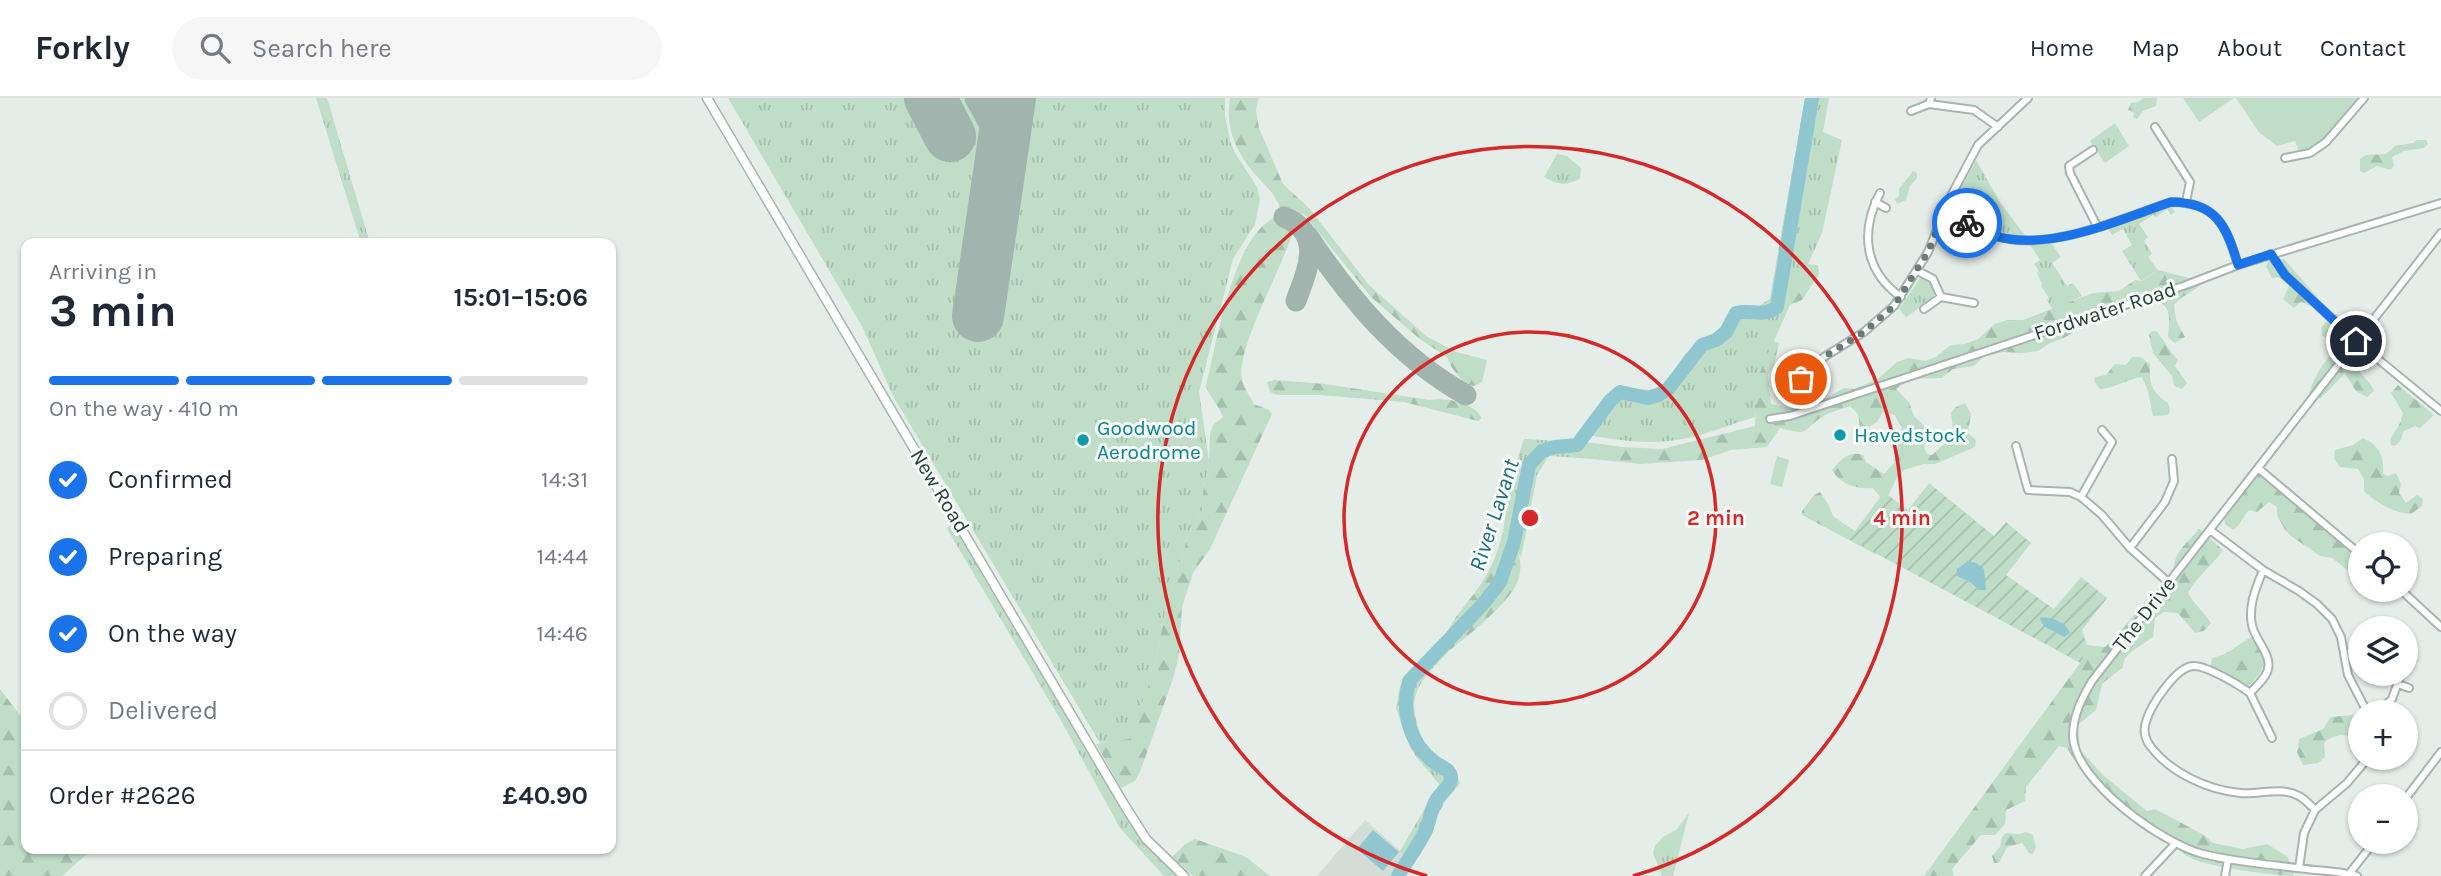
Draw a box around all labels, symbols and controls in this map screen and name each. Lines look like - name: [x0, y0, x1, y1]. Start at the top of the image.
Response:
- search box: [172, 17, 662, 80]
- text: Forkly: [35, 29, 130, 67]
- icon: search: [196, 29, 234, 67]
- text: Search here: [252, 33, 392, 64]
- text: Home: [2030, 34, 2094, 62]
- text: Map: [2132, 34, 2179, 62]
- text: About: [2217, 34, 2282, 62]
- text: Contact: [2320, 34, 2406, 62]
- courier: [1932, 188, 2002, 258]
- icon: bike: [1948, 204, 1986, 242]
- text: Arriving in: [49, 258, 157, 285]
- street label: Fordwater Road: [2031, 277, 2179, 345]
- text: 15:01–15:06: [454, 282, 588, 313]
- text: 3 min: [49, 284, 177, 338]
- pin: [2326, 311, 2386, 371]
- icon: home: [2337, 322, 2375, 360]
- pin: [1771, 349, 1831, 409]
- icon: bag: [1782, 360, 1820, 398]
- text: On the way · 410 m: [49, 395, 239, 422]
- place label: Goodwood Aerodrome: [1097, 416, 1201, 464]
- place label: Havedstock: [1854, 423, 1967, 447]
- marker: Havedstock: [1832, 427, 1848, 443]
- marker: Goodwood Aerodrome: [1075, 432, 1091, 448]
- street label: New Road: [906, 445, 974, 537]
- water label: River Lavant: [1463, 454, 1525, 574]
- icon: check: [49, 461, 87, 499]
- text: Confirmed: [108, 464, 233, 495]
- text: 14:31: [541, 466, 588, 493]
- centre of rings: [1518, 506, 1542, 530]
- text: 2 min: [1687, 506, 1745, 530]
- text: 4 min: [1873, 506, 1931, 530]
- map controls: [2348, 532, 2418, 854]
- button: locate: [2348, 532, 2418, 602]
- icon: check: [49, 538, 87, 576]
- text: Preparing: [108, 541, 222, 572]
- text: 14:44: [537, 543, 588, 570]
- street label: The Drive: [2107, 572, 2181, 656]
- icon: check: [49, 615, 87, 653]
- button: layers: [2348, 616, 2418, 686]
- text: On the way: [108, 618, 237, 649]
- text: 14:46: [536, 620, 588, 647]
- text: Delivered: [108, 695, 218, 726]
- button: +: [2348, 700, 2418, 770]
- text: Order #2626: [49, 780, 196, 811]
- text: £40.90: [503, 780, 588, 811]
- button: −: [2348, 784, 2418, 854]

